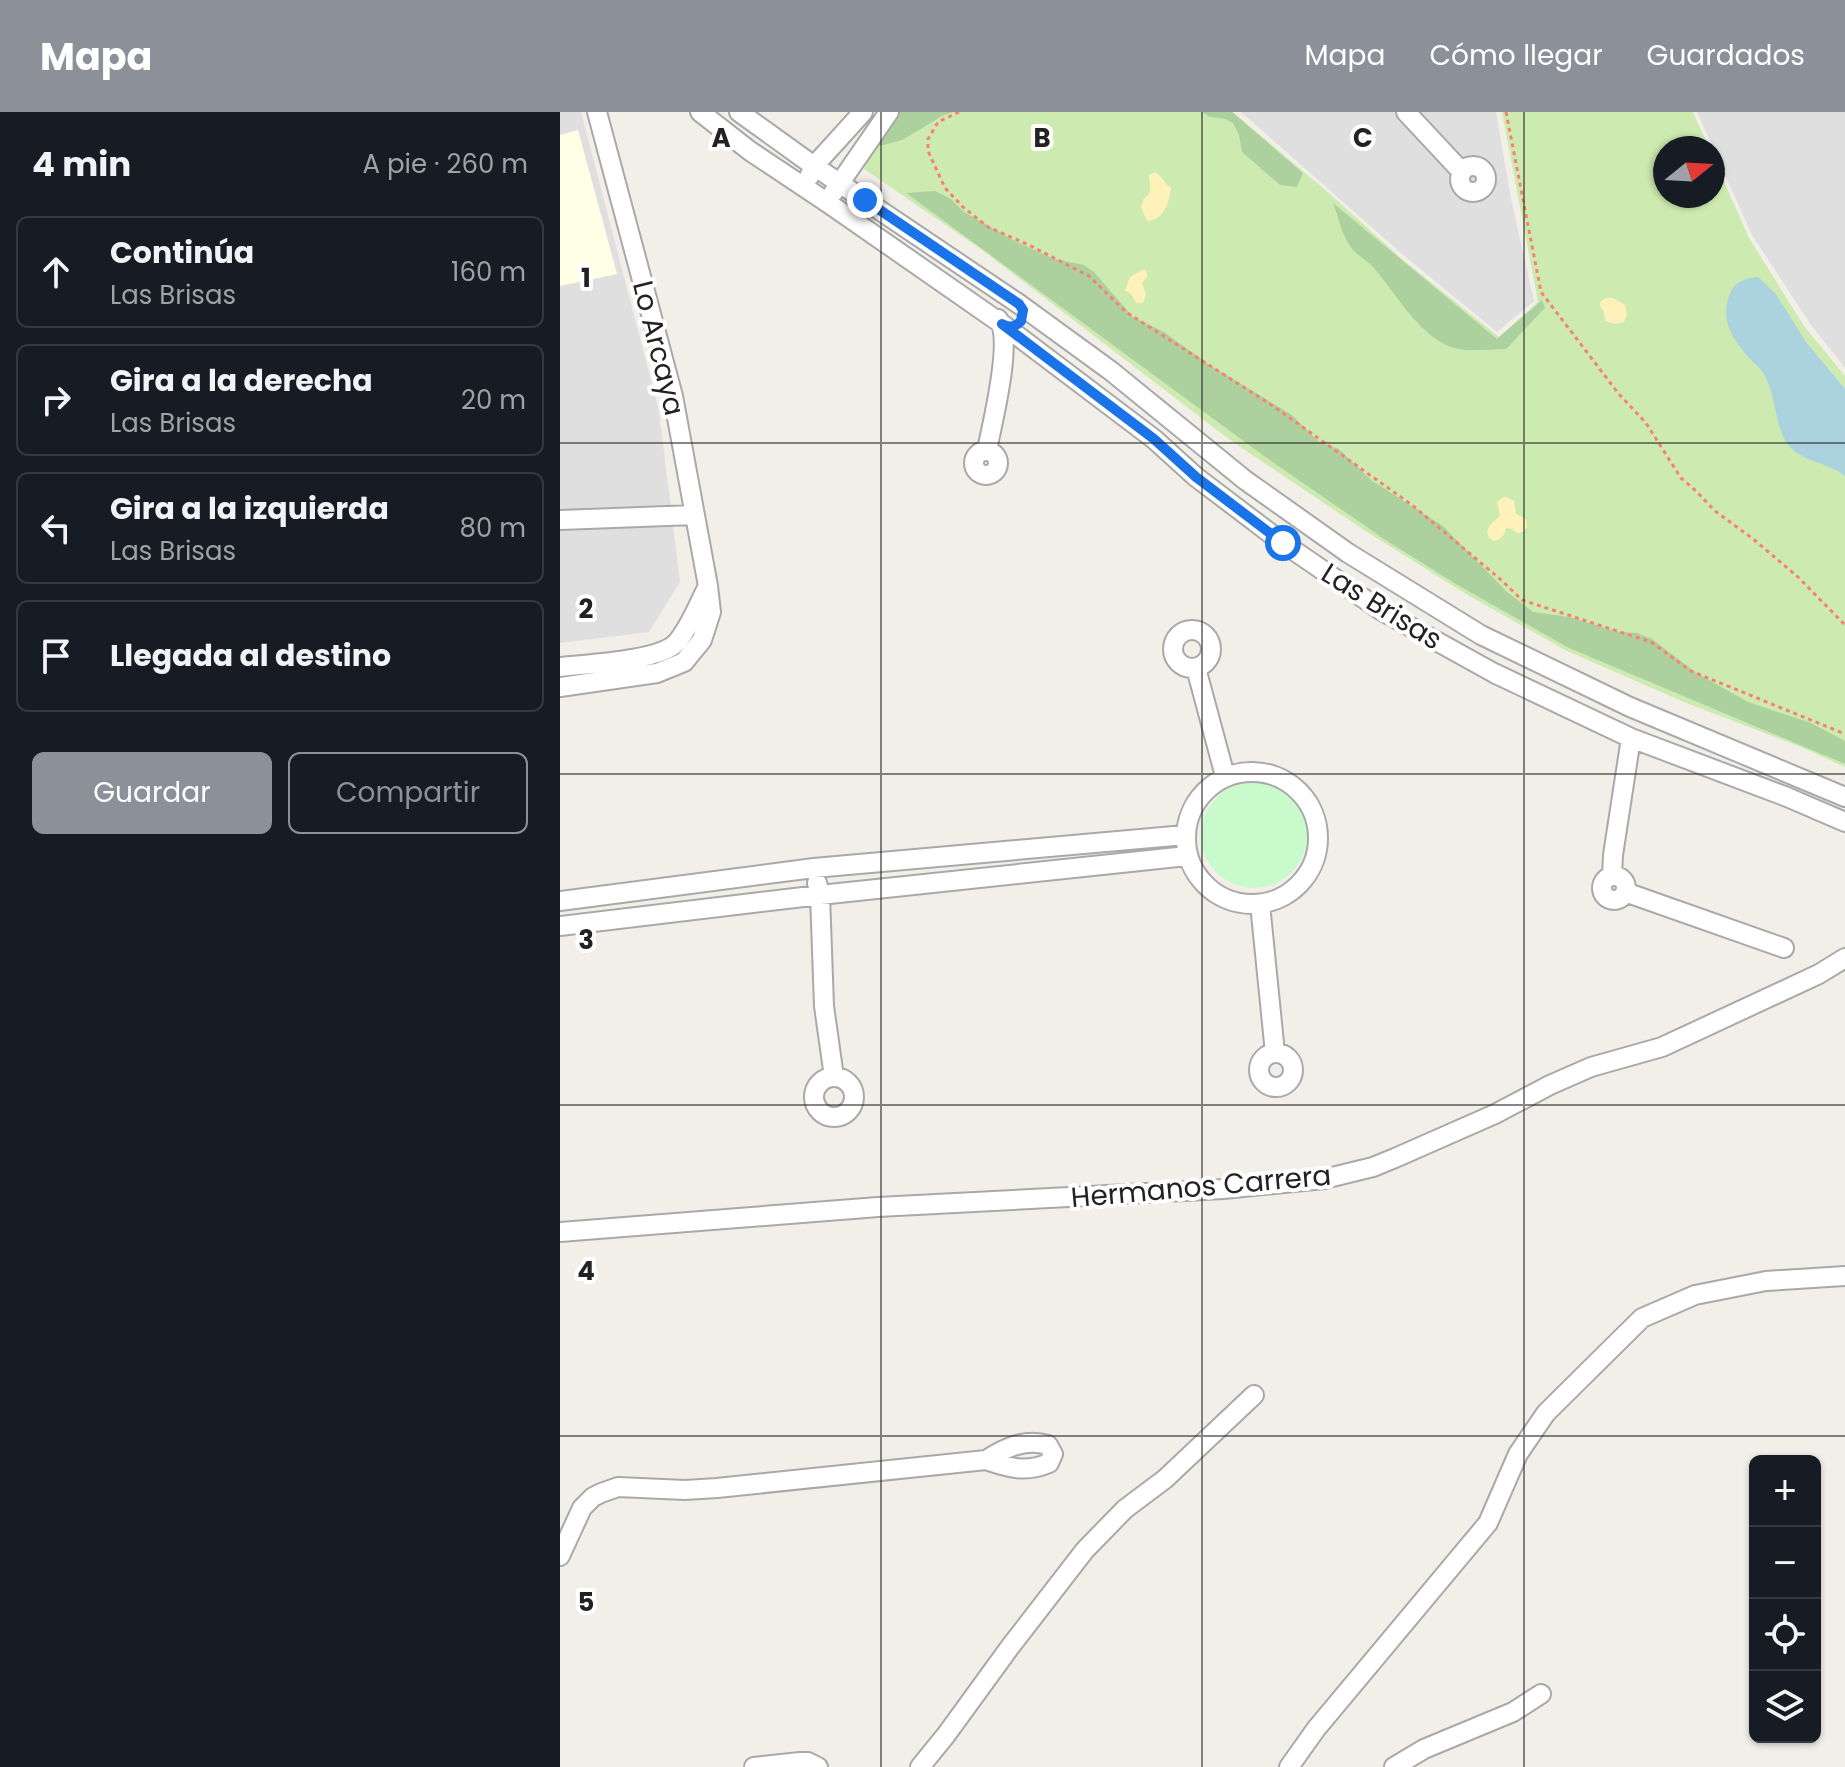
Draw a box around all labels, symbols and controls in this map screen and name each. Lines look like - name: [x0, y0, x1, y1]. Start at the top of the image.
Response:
- text: Mapa: [40, 30, 152, 83]
- text: Mapa: [1304, 36, 1385, 75]
- text: Cómo llegar: [1429, 36, 1603, 75]
- text: Guardados: [1647, 36, 1805, 75]
- text: A: [711, 120, 731, 156]
- text: B: [1033, 120, 1051, 156]
- text: C: [1353, 120, 1373, 156]
- north arrow: [1653, 136, 1725, 208]
- text: 4 min: [32, 140, 131, 188]
- text: A pie · 260 m: [363, 146, 528, 182]
- route end: [847, 182, 883, 218]
- text: Continúa: [110, 231, 254, 274]
- icon: ahead: [34, 250, 78, 294]
- text: 160 m: [451, 254, 526, 290]
- text: 1: [581, 260, 591, 296]
- text: Las Brisas: [110, 277, 236, 313]
- street label: Lo Arcaya: [623, 277, 694, 420]
- text: Gira a la derecha: [110, 359, 373, 402]
- icon: right: [34, 378, 78, 422]
- text: 20 m: [461, 382, 526, 418]
- text: Las Brisas: [110, 405, 236, 441]
- text: Gira a la izquierda: [110, 487, 389, 530]
- icon: left: [34, 506, 78, 550]
- text: 80 m: [460, 510, 526, 546]
- route start: [1265, 525, 1301, 561]
- text: Las Brisas: [110, 533, 236, 569]
- street label: Las Brisas: [1314, 554, 1450, 659]
- text: 2: [579, 591, 594, 627]
- icon: arrive: [34, 634, 78, 678]
- text: Llegada al destino: [110, 634, 391, 677]
- button: Guardar: [32, 752, 272, 834]
- button: Compartir: [288, 752, 528, 834]
- text: 3: [578, 922, 594, 958]
- street label: Hermanos Carrera: [1069, 1156, 1333, 1217]
- text: 4: [577, 1253, 595, 1289]
- map controls: [1749, 1455, 1821, 1743]
- button: +: [1749, 1455, 1821, 1527]
- button: −: [1749, 1527, 1821, 1599]
- text: 5: [578, 1584, 594, 1620]
- button: locate: [1749, 1599, 1821, 1671]
- button: layers: [1749, 1671, 1821, 1743]

